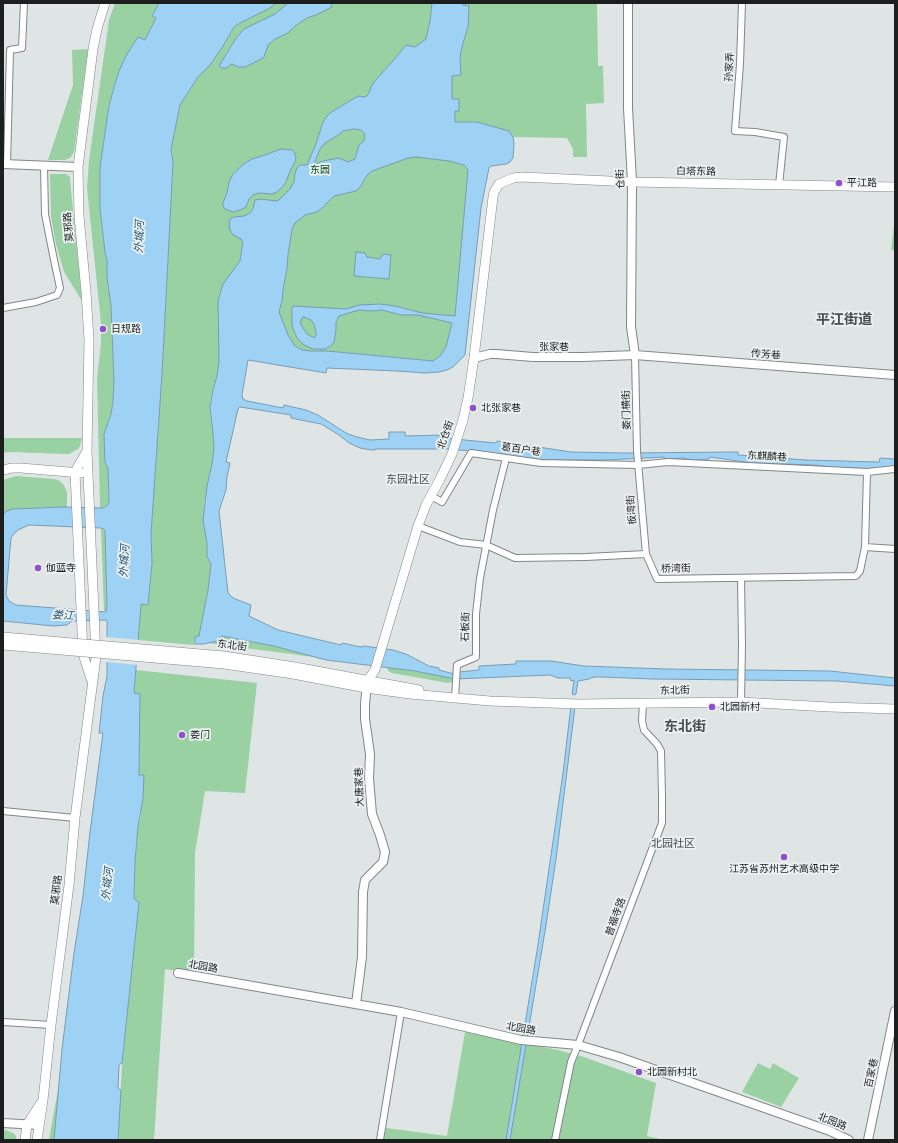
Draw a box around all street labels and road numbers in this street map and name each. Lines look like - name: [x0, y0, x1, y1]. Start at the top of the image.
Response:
- street label: 孙家弄: [723, 52, 737, 82]
- street label: 白塔东路: [676, 166, 716, 178]
- street label: 仓街: [615, 169, 627, 189]
- street label: 莫邪路: [62, 212, 76, 242]
- street label: 张家巷: [539, 341, 569, 353]
- street label: 传芳巷: [751, 348, 781, 362]
- street label: 娄门横街: [621, 390, 633, 430]
- street label: 北仓街: [435, 419, 457, 451]
- street label: 葛百户巷: [500, 441, 542, 459]
- street label: 东麒麟巷: [747, 450, 787, 464]
- street label: 板湾街: [625, 495, 639, 525]
- street label: 桥湾街: [661, 563, 691, 575]
- street label: 石板街: [460, 612, 472, 642]
- street label: 东北街: [216, 638, 248, 654]
- street label: 东北街: [660, 685, 690, 697]
- street label: 大唐家巷: [353, 767, 367, 807]
- street label: 莫邪路: [49, 874, 65, 906]
- street label: 普福寺路: [604, 896, 628, 938]
- street label: 北园路: [187, 958, 219, 976]
- street label: 北园路: [505, 1020, 537, 1038]
- street label: 百家巷: [863, 1057, 881, 1089]
- street label: 北园路: [816, 1111, 848, 1133]

